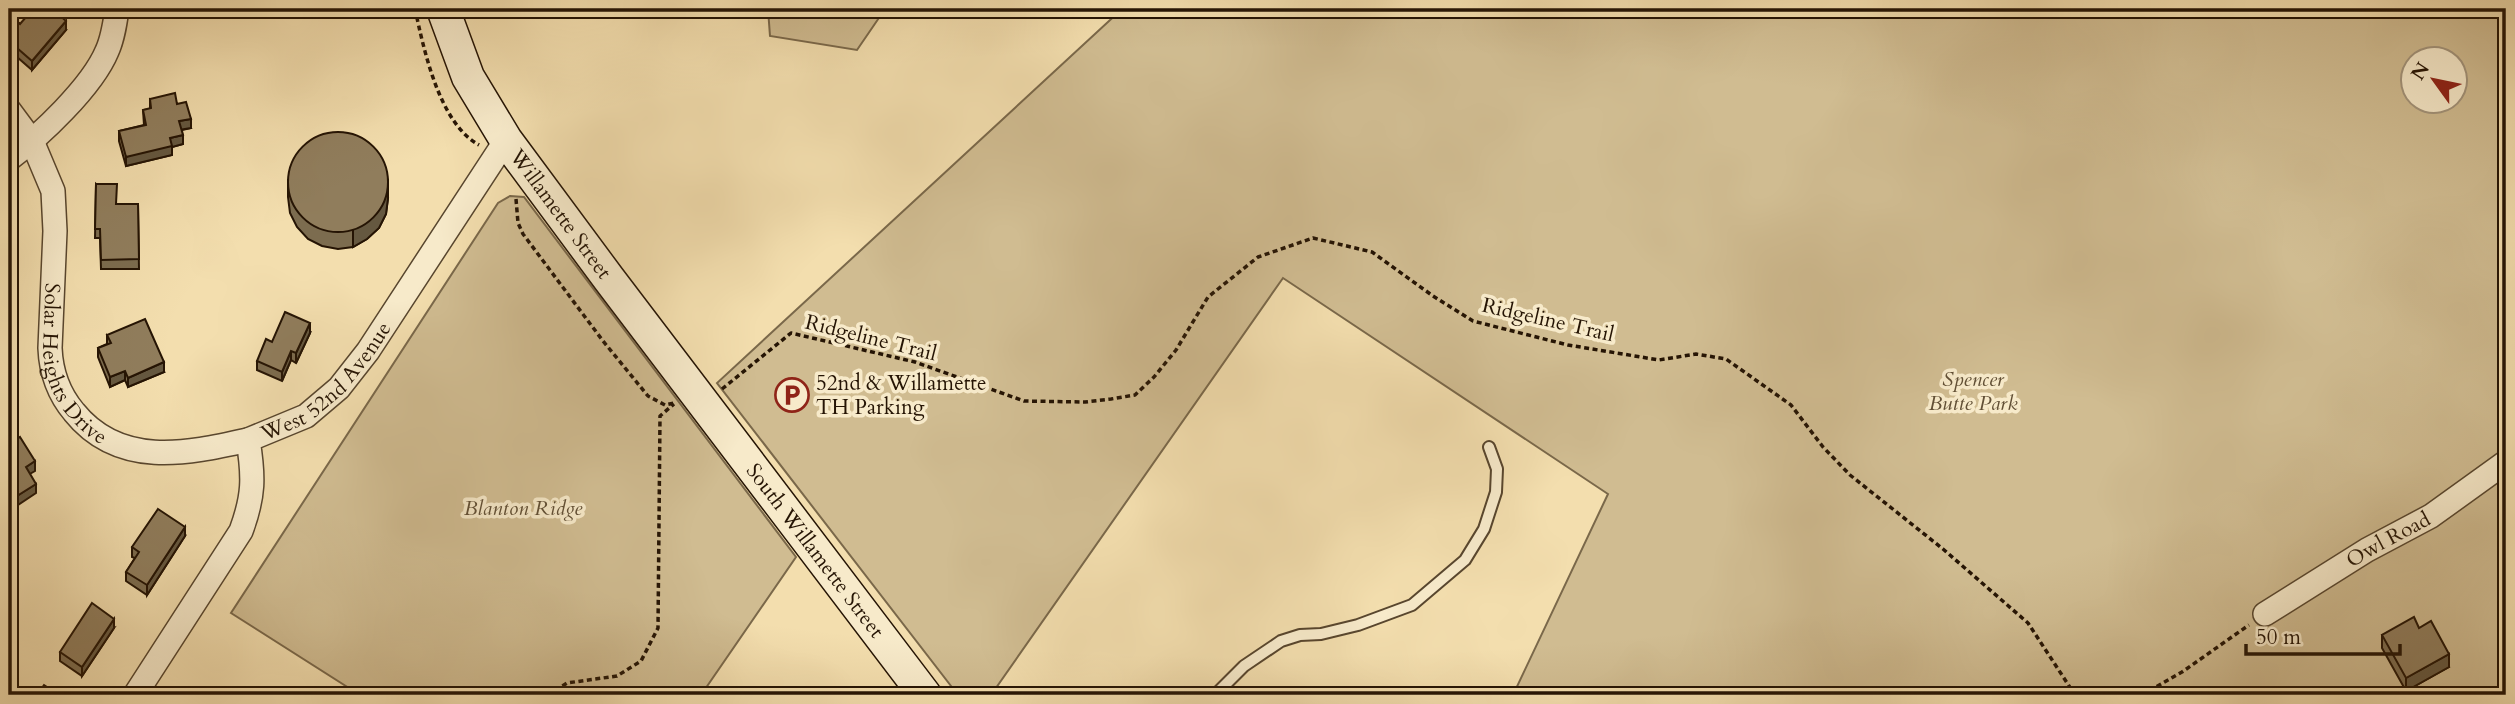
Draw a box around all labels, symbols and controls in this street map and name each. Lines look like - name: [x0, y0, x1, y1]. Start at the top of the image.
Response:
- north arrow: [2400, 46, 2470, 116]
- text: N: [2405, 57, 2436, 85]
- street label: Willamette Street: [502, 142, 619, 285]
- street label: Solar Heights Drive: [35, 282, 113, 451]
- street label: Ridgeline Trail: [1479, 291, 1617, 349]
- street label: Ridgeline Trail: [802, 308, 940, 368]
- street label: West 52nd Avenue: [255, 316, 398, 448]
- park label: Spencer Butte Park: [1928, 365, 2018, 418]
- place label: 52nd & Willamette TH Parking: [816, 369, 986, 422]
- parking icon: 52nd & Willamette TH Parking: [773, 376, 811, 414]
- street label: South Willamette Street: [739, 457, 891, 644]
- park label: Blanton Ridge: [464, 494, 583, 523]
- street label: Owl Road: [2340, 505, 2435, 574]
- scale bar: [2246, 613, 2400, 657]
- text: 50 m: [2256, 623, 2301, 652]

